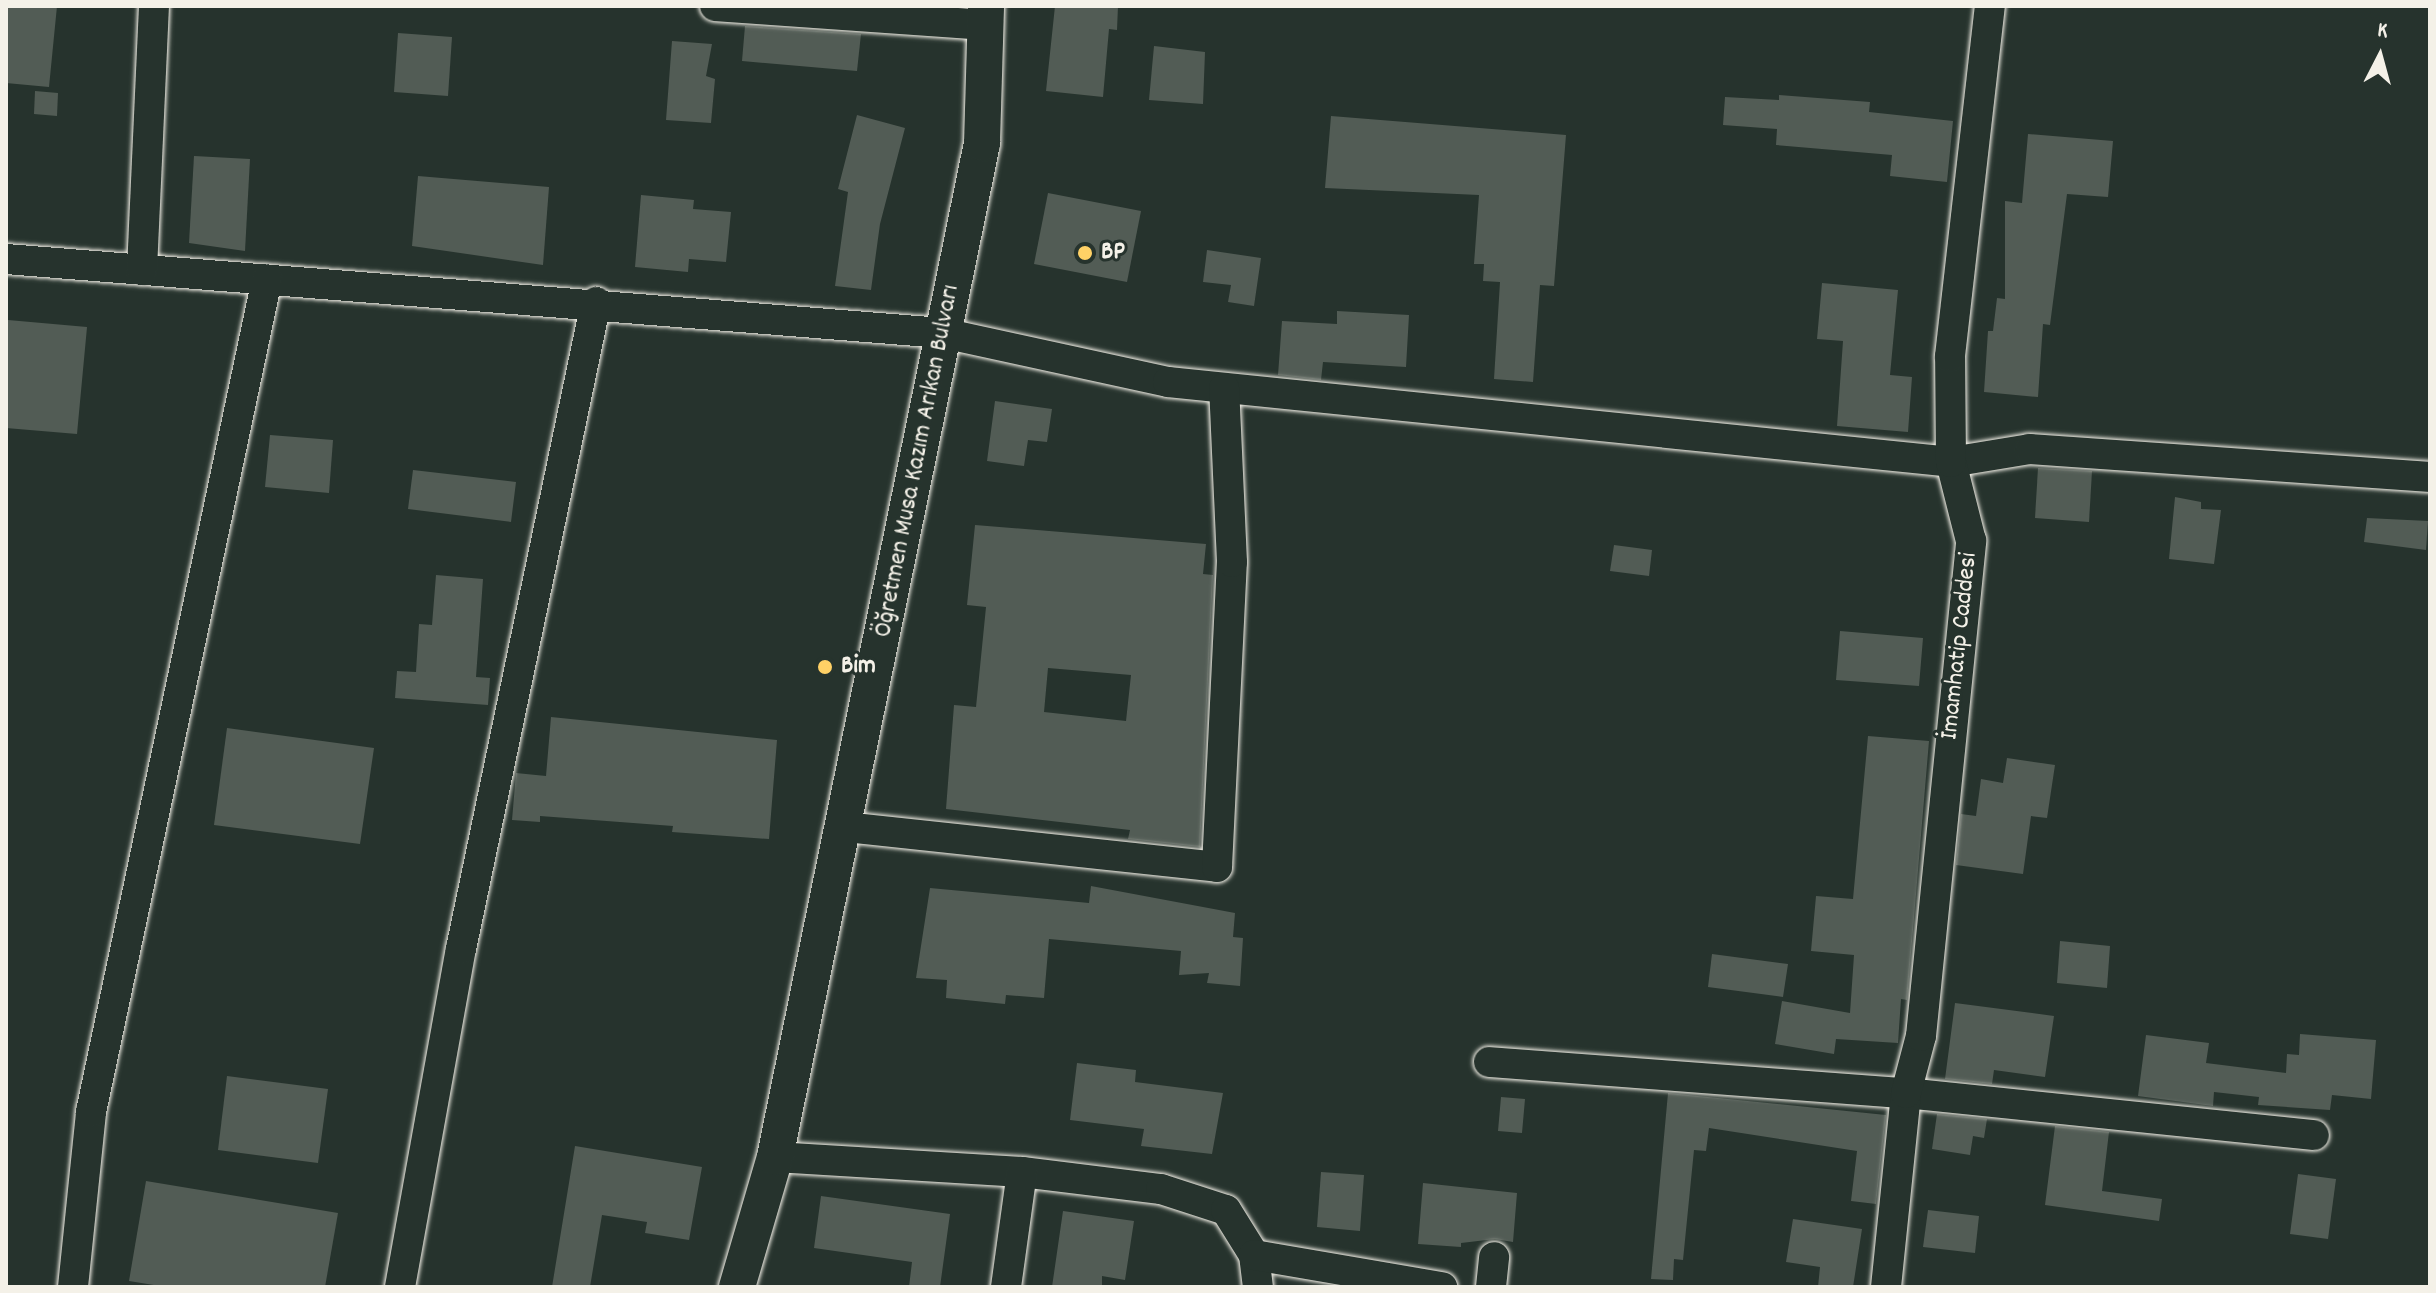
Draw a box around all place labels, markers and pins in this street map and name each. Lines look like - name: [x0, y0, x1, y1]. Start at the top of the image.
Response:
- place label: BP: [1101, 237, 1125, 269]
- marker: BP: [1076, 244, 1094, 262]
- place label: Bim: [841, 651, 876, 683]
- marker: Bim: [816, 658, 834, 676]

